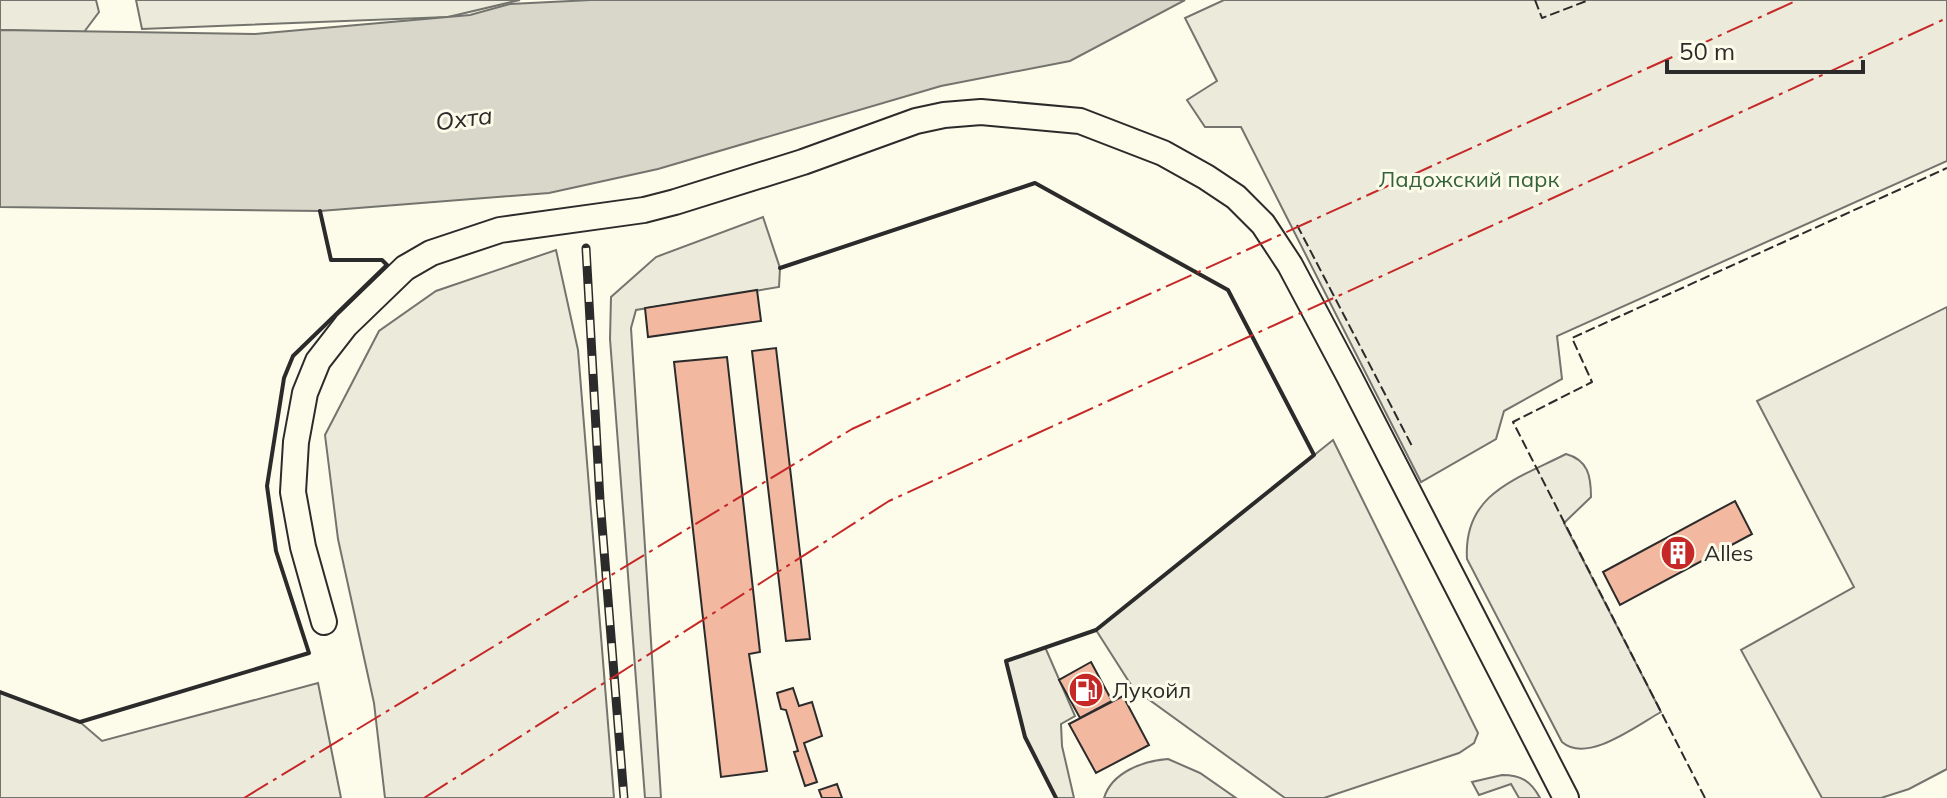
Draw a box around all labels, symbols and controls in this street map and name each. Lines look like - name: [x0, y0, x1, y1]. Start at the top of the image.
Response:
- scale bar: [1667, 24, 1863, 74]
- text: 50 m: [1679, 36, 1735, 66]
- water label: Охта: [434, 100, 494, 136]
- park label: Ладожский парк: [1379, 165, 1560, 193]
- building icon: Alles: [1659, 534, 1697, 572]
- place label: Alles: [1704, 539, 1754, 567]
- fuel station icon: Лукойл: [1067, 671, 1105, 709]
- place label: Лукойл: [1112, 676, 1191, 704]

